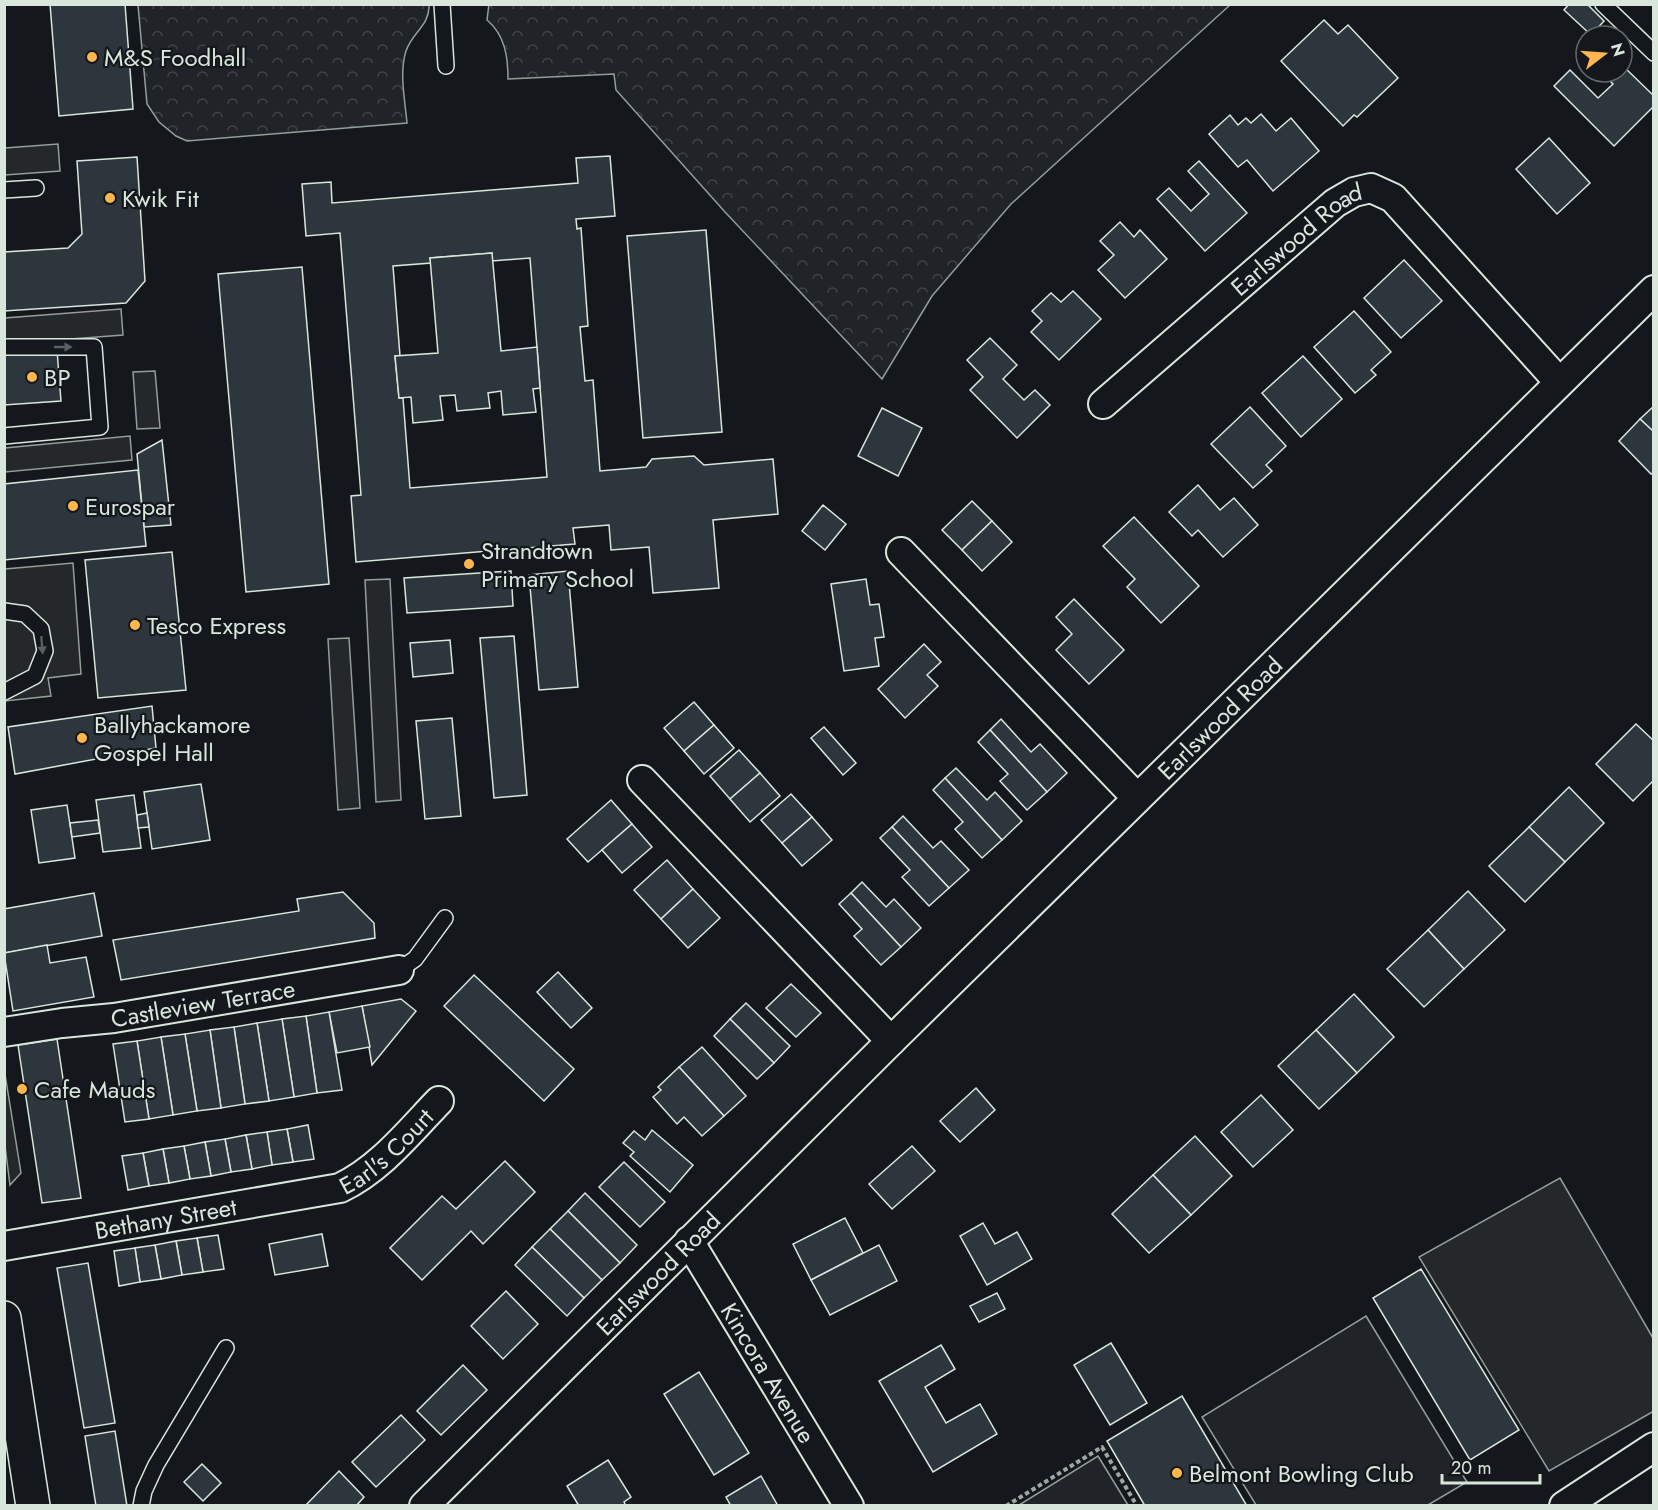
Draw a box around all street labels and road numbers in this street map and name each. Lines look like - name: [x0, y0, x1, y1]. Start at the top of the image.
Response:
- street label: Earlswood Road: [1223, 173, 1365, 304]
- street label: Earlswood Road: [1149, 648, 1290, 787]
- street label: Castleview Terrace: [108, 970, 298, 1036]
- street label: Earl's Court: [333, 1100, 441, 1203]
- street label: Bethany Street: [92, 1189, 239, 1248]
- street label: Earlswood Road: [588, 1203, 728, 1343]
- street label: Kincora Avenue: [713, 1296, 825, 1450]

